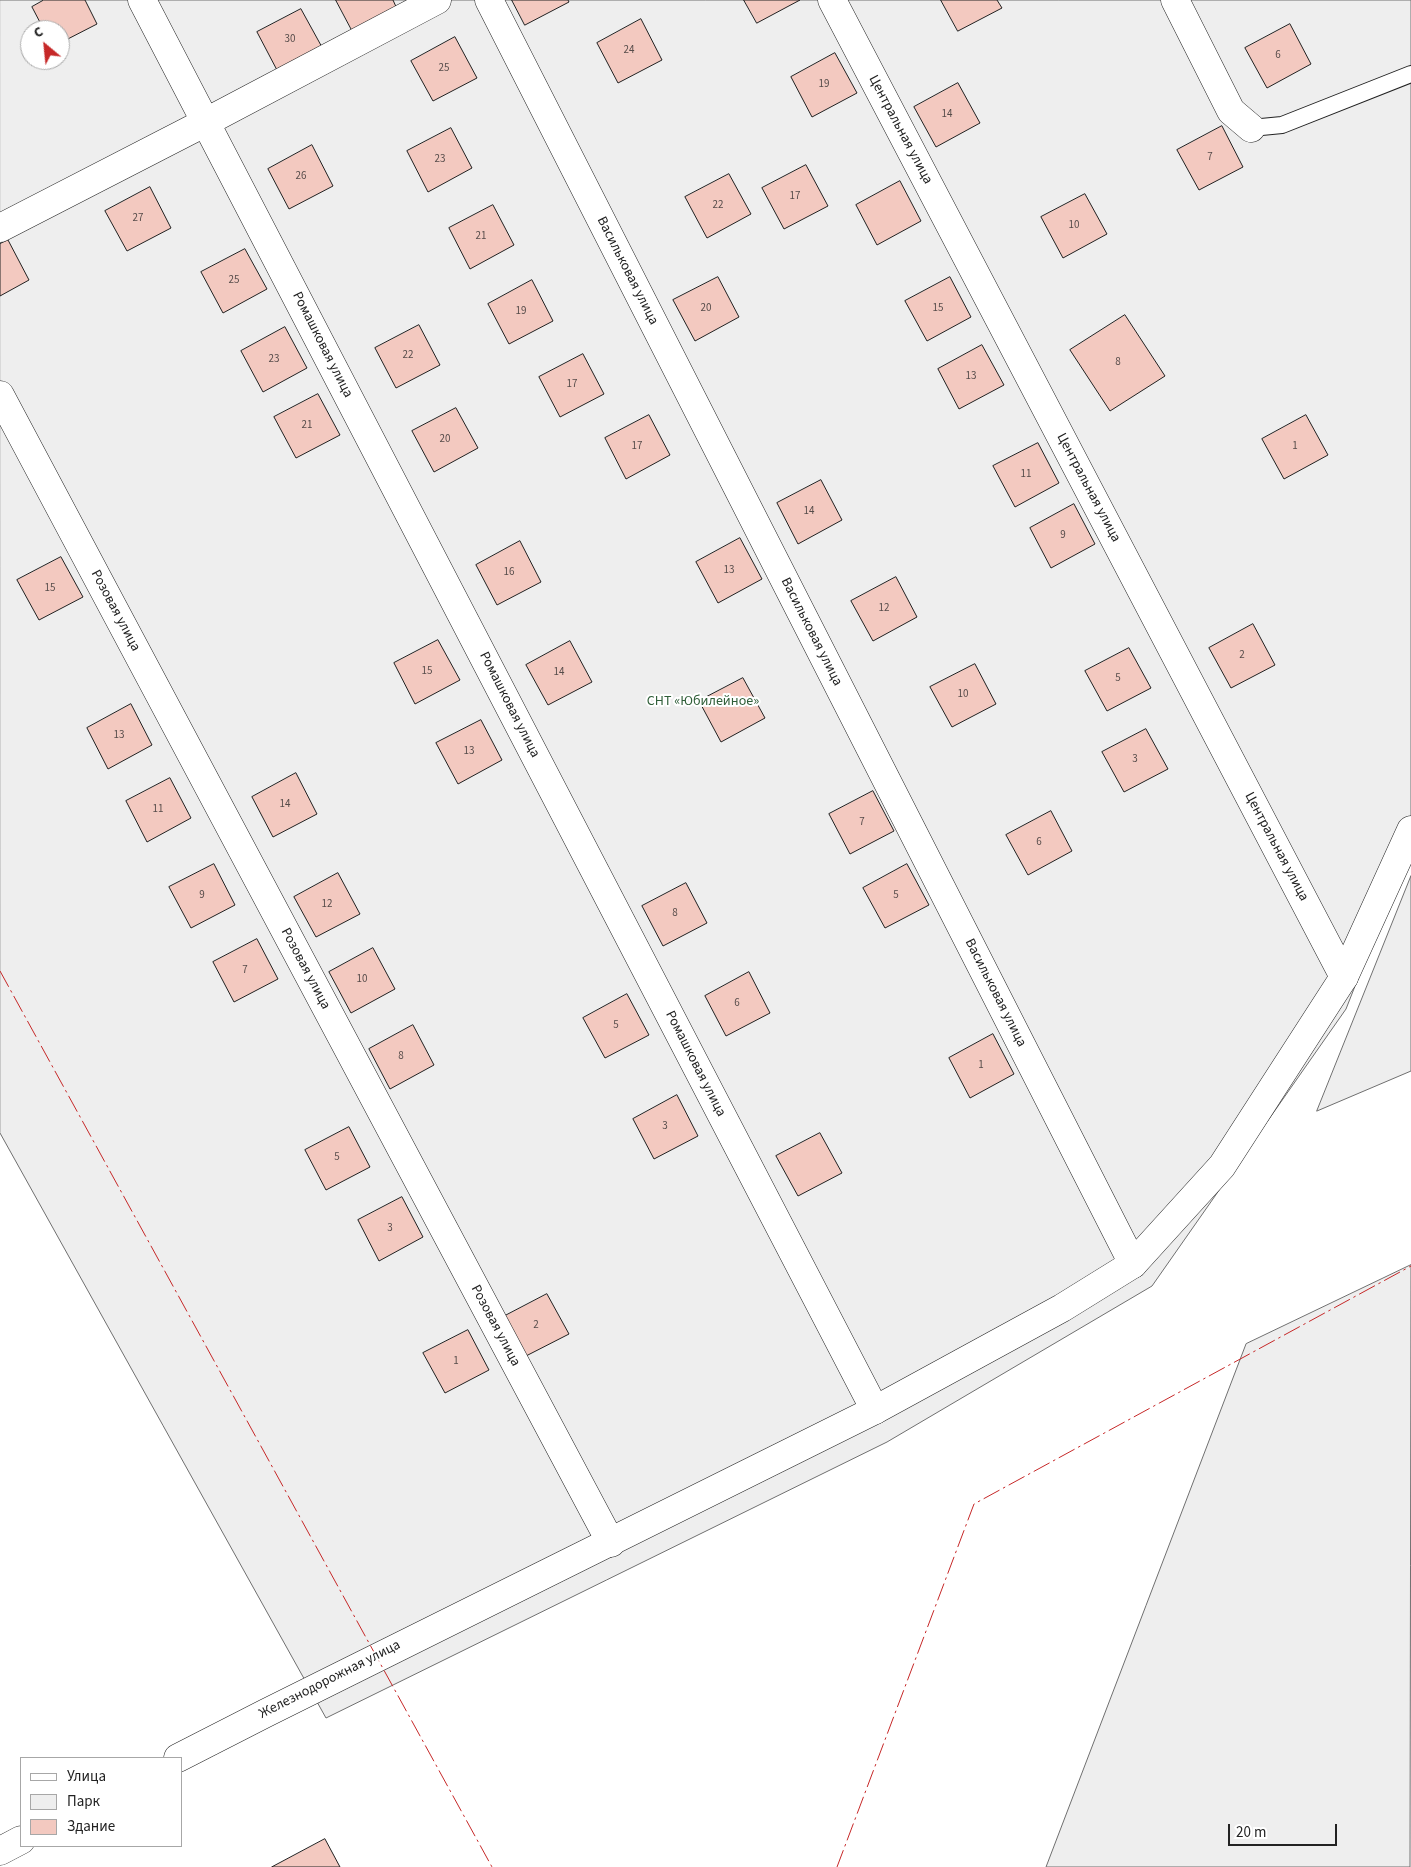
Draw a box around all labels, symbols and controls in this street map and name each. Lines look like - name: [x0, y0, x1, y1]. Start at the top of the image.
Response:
- north arrow: [20, 20, 70, 70]
- text: С: [30, 22, 47, 43]
- house number: 30: [285, 33, 295, 47]
- house number: 24: [624, 44, 634, 58]
- house number: 6: [1275, 49, 1281, 63]
- house number: 25: [439, 62, 449, 76]
- street label: Центральная улица: [864, 73, 936, 187]
- house number: 19: [819, 78, 829, 92]
- house number: 14: [942, 108, 952, 122]
- house number: 7: [1207, 151, 1213, 165]
- house number: 23: [435, 153, 445, 167]
- house number: 26: [296, 170, 306, 184]
- house number: 17: [790, 190, 800, 204]
- house number: 22: [713, 199, 723, 213]
- house number: 27: [133, 212, 143, 226]
- street label: Васильковая улица: [592, 214, 662, 328]
- house number: 10: [1069, 219, 1079, 233]
- house number: 21: [476, 230, 486, 244]
- house number: 25: [229, 274, 239, 288]
- street label: Ромашковая улица: [288, 289, 356, 401]
- house number: 20: [701, 302, 711, 316]
- house number: 15: [933, 302, 943, 316]
- house number: 19: [516, 305, 526, 319]
- house number: 22: [403, 349, 413, 363]
- house number: 23: [269, 353, 279, 367]
- house number: 8: [1115, 356, 1121, 370]
- house number: 13: [966, 370, 976, 384]
- house number: 17: [567, 378, 577, 392]
- house number: 21: [302, 419, 312, 433]
- street label: Центральная улица: [1052, 431, 1124, 545]
- house number: 20: [440, 433, 450, 447]
- house number: 17: [632, 440, 642, 454]
- house number: 1: [1292, 440, 1298, 454]
- house number: 11: [1021, 468, 1031, 482]
- house number: 14: [804, 505, 814, 519]
- house number: 9: [1060, 529, 1066, 543]
- house number: 13: [724, 564, 734, 578]
- house number: 16: [504, 566, 514, 580]
- street label: Розовая улица: [87, 567, 143, 655]
- street label: Васильковая улица: [776, 575, 846, 689]
- house number: 15: [45, 582, 55, 596]
- house number: 12: [879, 602, 889, 616]
- street label: Ромашковая улица: [475, 649, 543, 761]
- house number: 2: [1239, 649, 1245, 663]
- house number: 15: [422, 665, 432, 679]
- house number: 14: [554, 666, 564, 680]
- house number: 5: [1115, 672, 1121, 686]
- house number: 10: [958, 688, 968, 702]
- park label: СНТ «Юбилейное»: [647, 694, 759, 710]
- house number: 13: [114, 729, 124, 743]
- house number: 13: [464, 745, 474, 759]
- house number: 3: [1132, 753, 1138, 767]
- street label: Центральная улица: [1240, 790, 1312, 904]
- house number: 14: [280, 798, 290, 812]
- house number: 11: [153, 803, 163, 817]
- house number: 7: [859, 816, 865, 830]
- house number: 6: [1036, 836, 1042, 850]
- house number: 9: [199, 889, 205, 903]
- house number: 5: [893, 889, 899, 903]
- house number: 12: [322, 898, 332, 912]
- house number: 8: [672, 907, 678, 921]
- street label: Розовая улица: [277, 925, 333, 1013]
- street label: Васильковая улица: [960, 936, 1030, 1050]
- house number: 7: [242, 964, 248, 978]
- house number: 10: [357, 973, 367, 987]
- house number: 6: [734, 997, 740, 1011]
- street label: Ромашковая улица: [661, 1008, 729, 1120]
- house number: 5: [613, 1019, 619, 1033]
- house number: 8: [398, 1050, 404, 1064]
- house number: 1: [978, 1059, 984, 1073]
- house number: 3: [662, 1120, 668, 1134]
- house number: 5: [334, 1151, 340, 1165]
- house number: 3: [387, 1222, 393, 1236]
- street label: Розовая улица: [467, 1282, 523, 1370]
- house number: 2: [533, 1319, 539, 1333]
- house number: 1: [453, 1355, 459, 1369]
- street label: Железнодорожная улица: [257, 1637, 403, 1723]
- legend: [20, 1757, 182, 1847]
- text: Улица: [67, 1766, 106, 1787]
- text: Парк: [67, 1791, 100, 1812]
- scale bar: [1231, 1814, 1340, 1846]
- text: Здание: [67, 1816, 115, 1837]
- text: 20 m: [1236, 1822, 1266, 1843]

